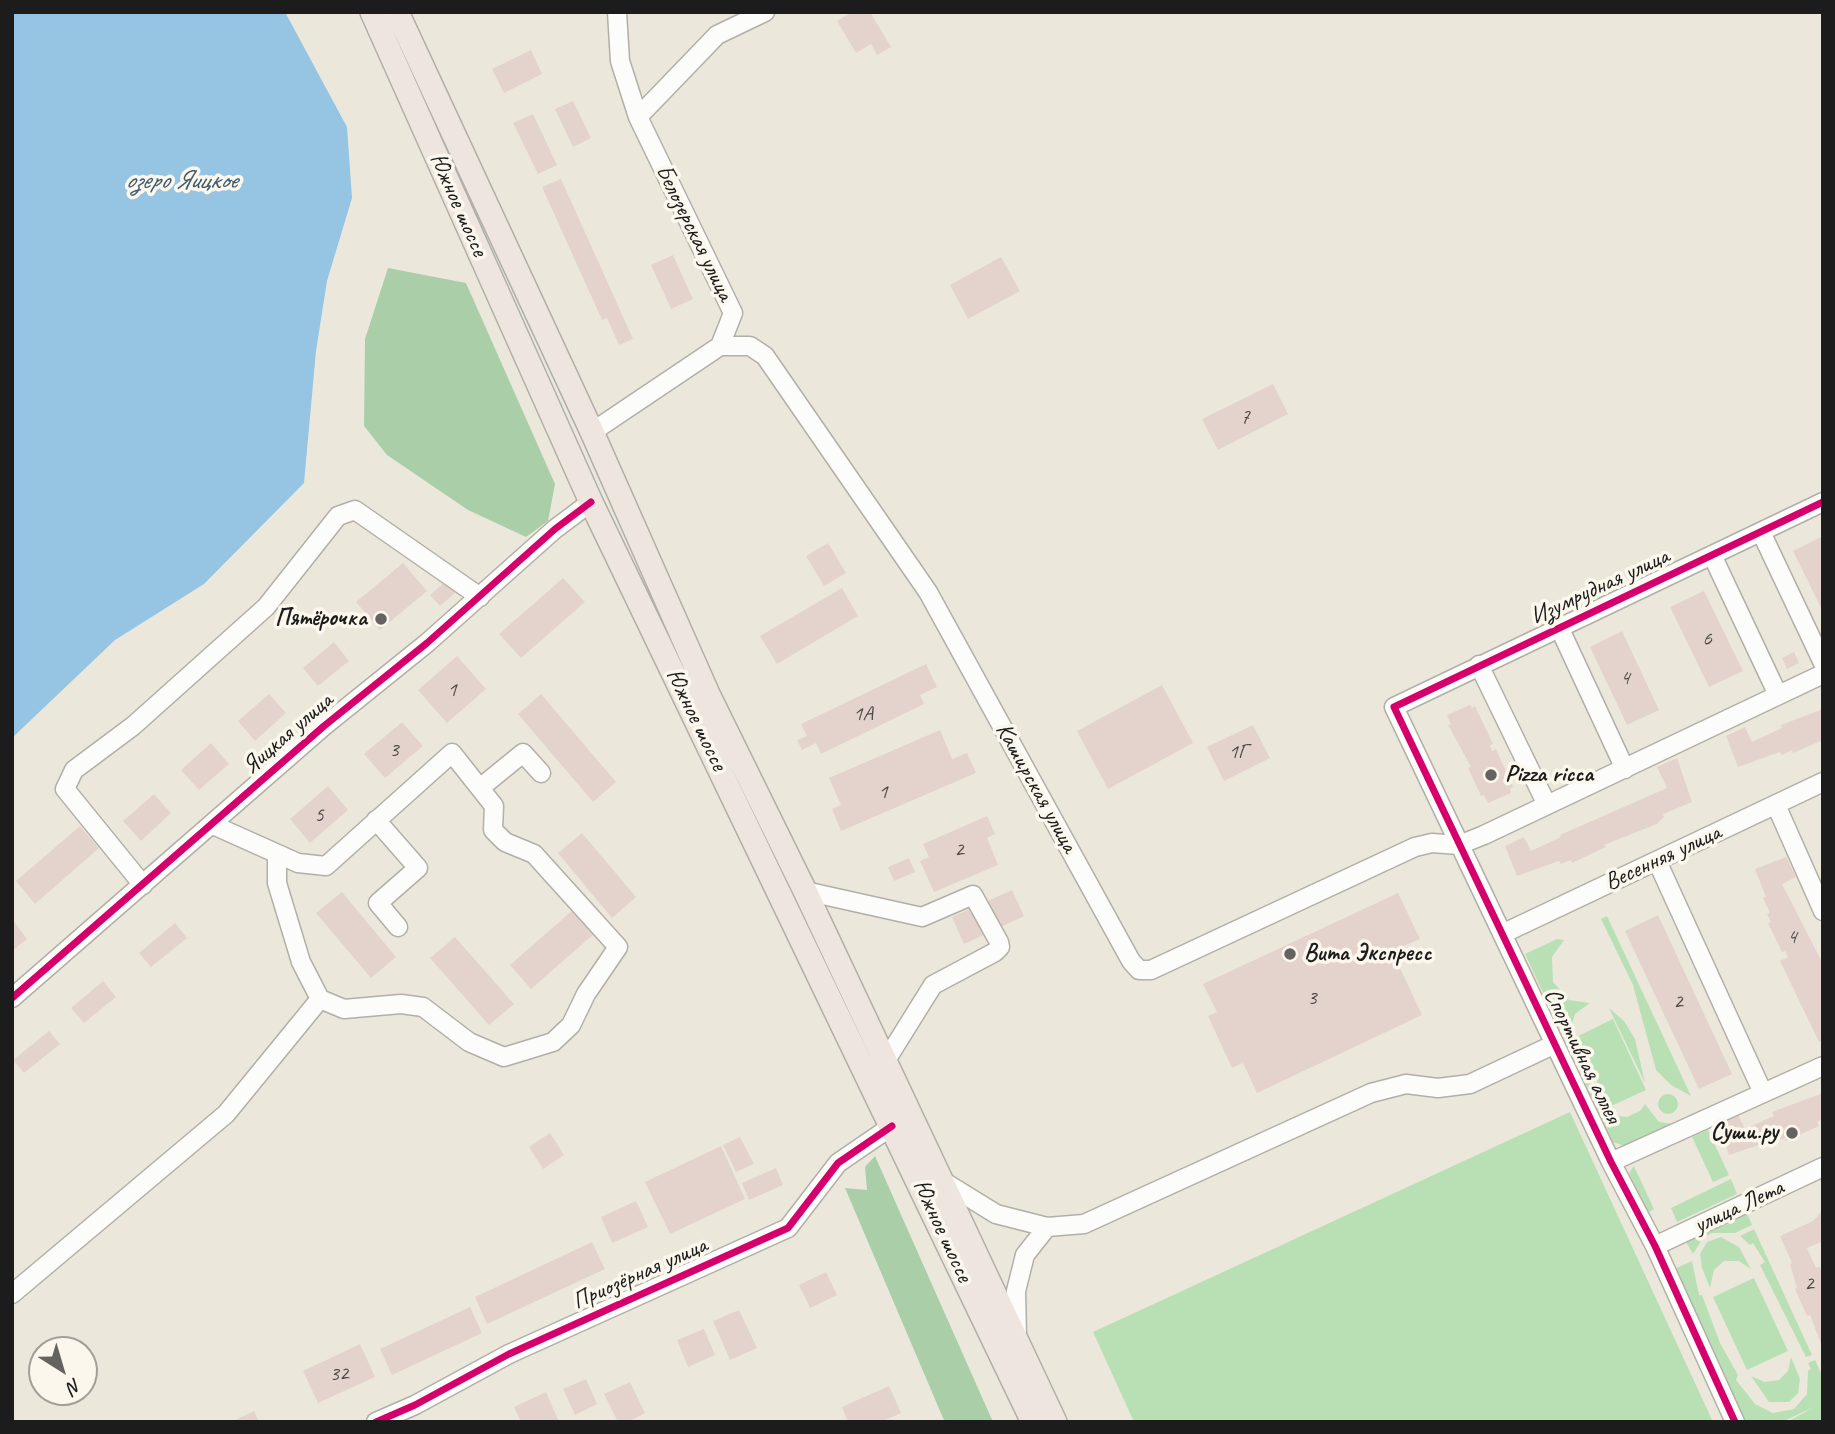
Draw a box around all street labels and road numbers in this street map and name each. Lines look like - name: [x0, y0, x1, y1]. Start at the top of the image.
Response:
- street label: Южное шоссе: [423, 149, 493, 261]
- street label: Белозерская улица: [649, 160, 739, 306]
- street label: Изумрудная улица: [1526, 542, 1674, 632]
- street label: Южное шоссе: [659, 664, 733, 776]
- street label: Яицкая улица: [237, 687, 339, 781]
- street label: Каширская улица: [989, 718, 1083, 858]
- street label: Весенняя улица: [1600, 819, 1726, 897]
- street label: Спортивная аллея: [1537, 984, 1627, 1128]
- street label: улица Лета: [1690, 1174, 1788, 1240]
- street label: Южное шоссе: [906, 1175, 978, 1287]
- street label: Приозёрная улица: [568, 1231, 712, 1317]

